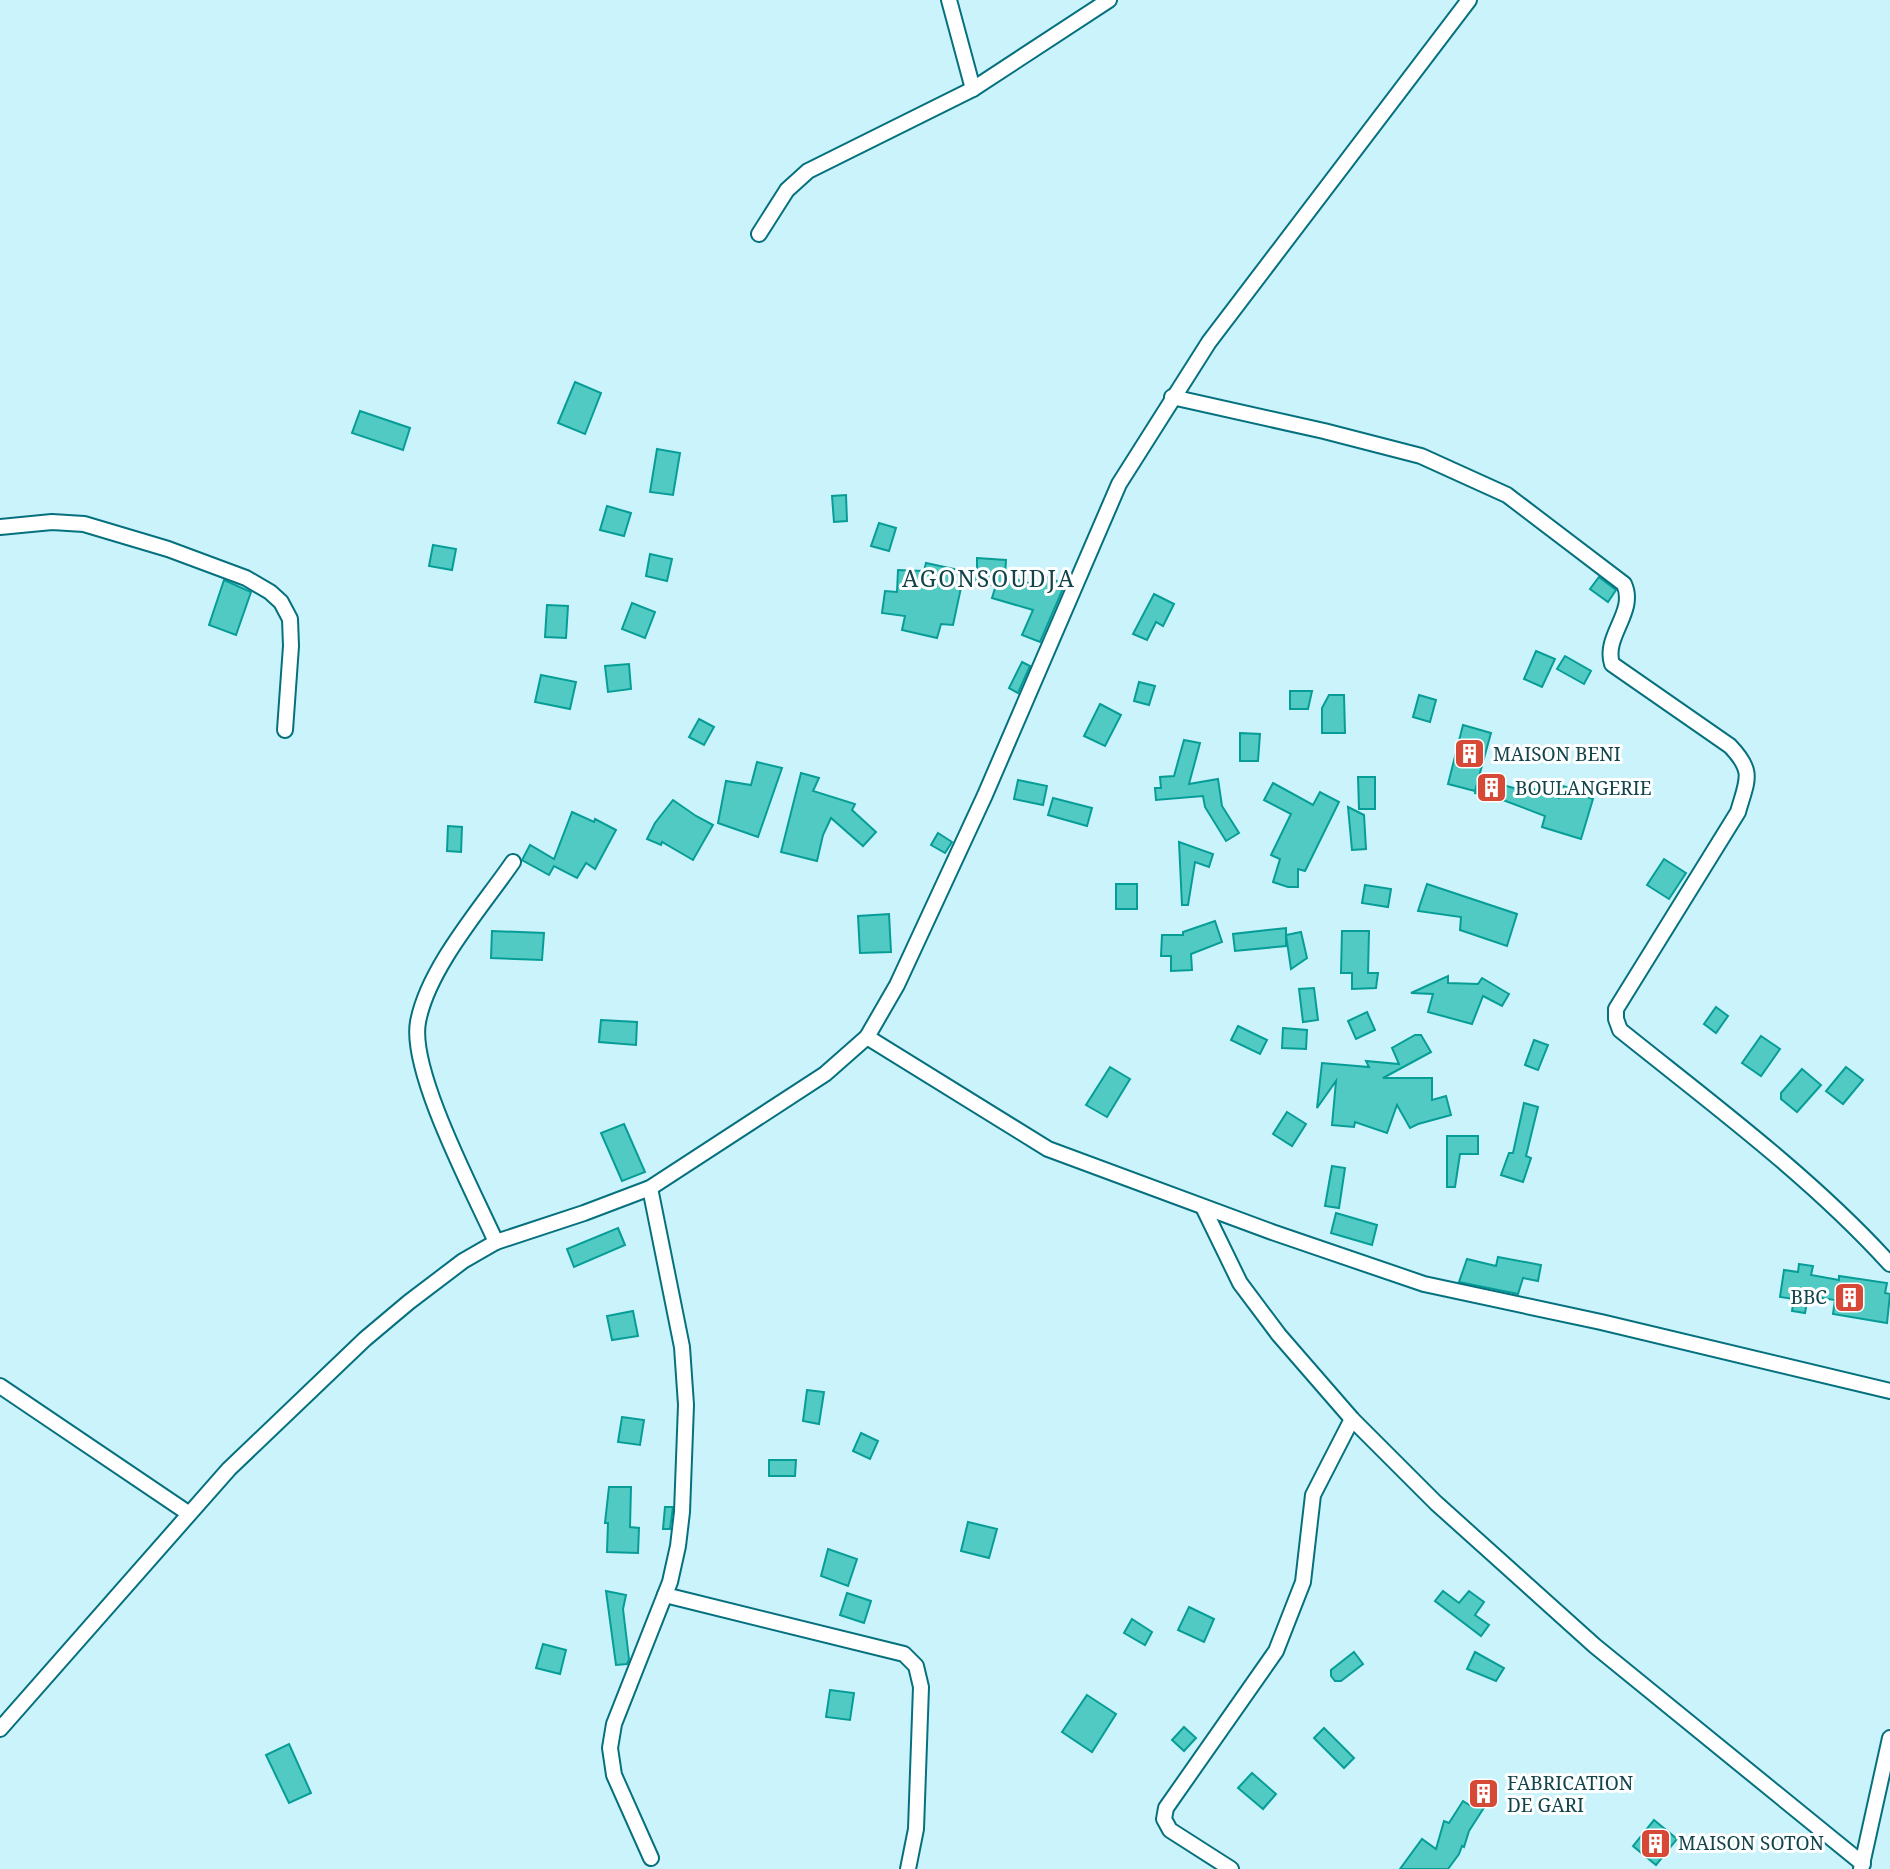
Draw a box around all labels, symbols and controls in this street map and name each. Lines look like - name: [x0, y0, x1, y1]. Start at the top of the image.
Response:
- district label: AGONSOUDJA: [902, 562, 1076, 594]
- building icon: MAISON BENI: [1453, 737, 1487, 771]
- place label: MAISON BENI: [1493, 741, 1621, 767]
- building icon: BOULANGERIE: [1475, 771, 1509, 805]
- place label: BOULANGERIE: [1515, 775, 1652, 801]
- building icon: BBC: [1833, 1280, 1867, 1314]
- place label: BBC: [1790, 1284, 1827, 1310]
- place label: FABRICATION DE GARI: [1507, 1770, 1633, 1818]
- building icon: FABRICATION DE GARI: [1467, 1777, 1501, 1811]
- building icon: MAISON SOTON: [1638, 1826, 1672, 1860]
- place label: MAISON SOTON: [1678, 1830, 1824, 1856]

